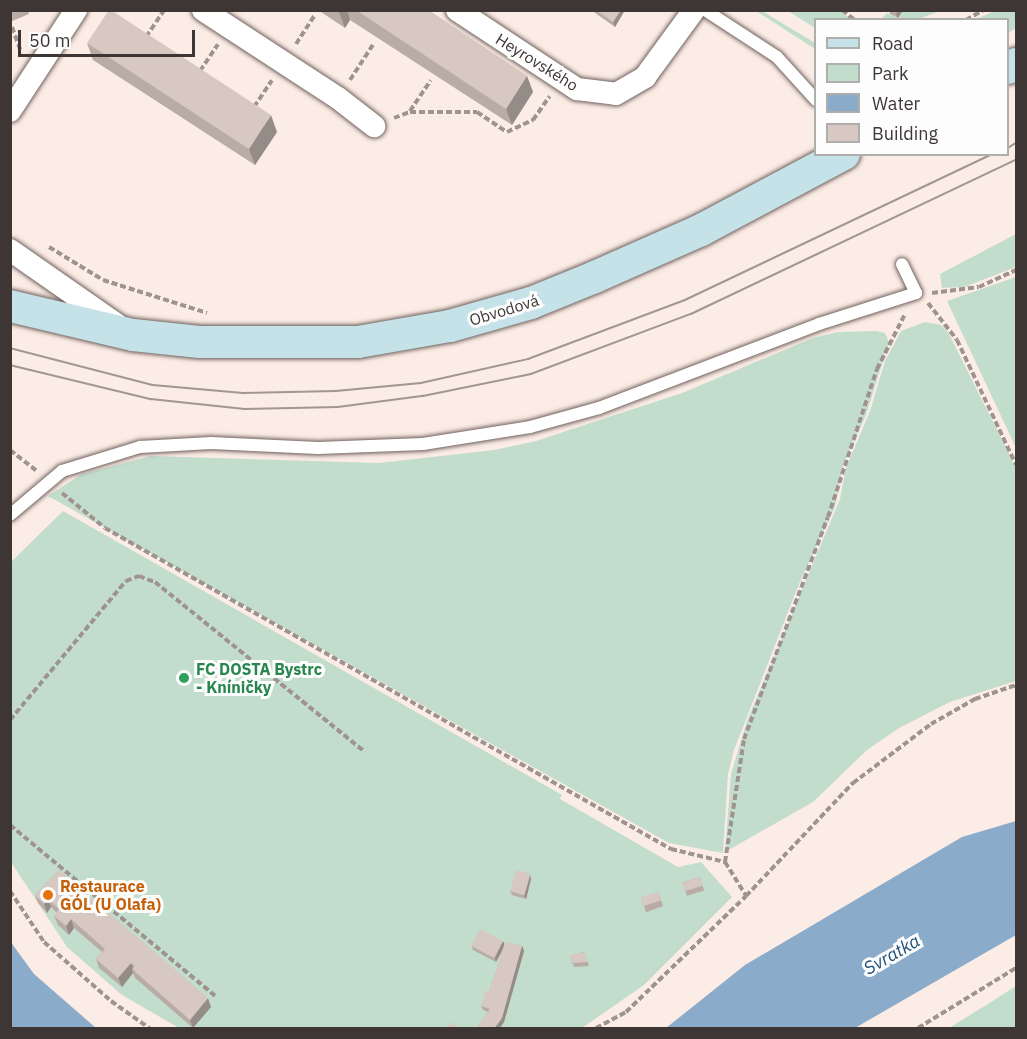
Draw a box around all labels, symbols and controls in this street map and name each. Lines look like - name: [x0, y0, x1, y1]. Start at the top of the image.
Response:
- scale bar: [21, 18, 198, 56]
- legend: [814, 18, 1009, 156]
- text: 50 m: [29, 29, 71, 52]
- street label: Heyrovského: [492, 29, 582, 95]
- text: Road: [872, 32, 913, 55]
- text: Park: [872, 62, 908, 85]
- text: Water: [872, 92, 920, 115]
- text: Building: [872, 122, 938, 145]
- street label: Obvodová: [467, 290, 541, 330]
- place label: FC DOSTA Bystrc - Kníničky: [196, 659, 322, 697]
- marker: FC DOSTA Bystrc - Kníničky: [177, 671, 191, 685]
- place label: Restaurace GÓL (U Olafa): [60, 876, 161, 914]
- marker: Restaurace GÓL (U Olafa): [41, 888, 55, 902]
- water label: Svratka: [860, 930, 924, 980]

